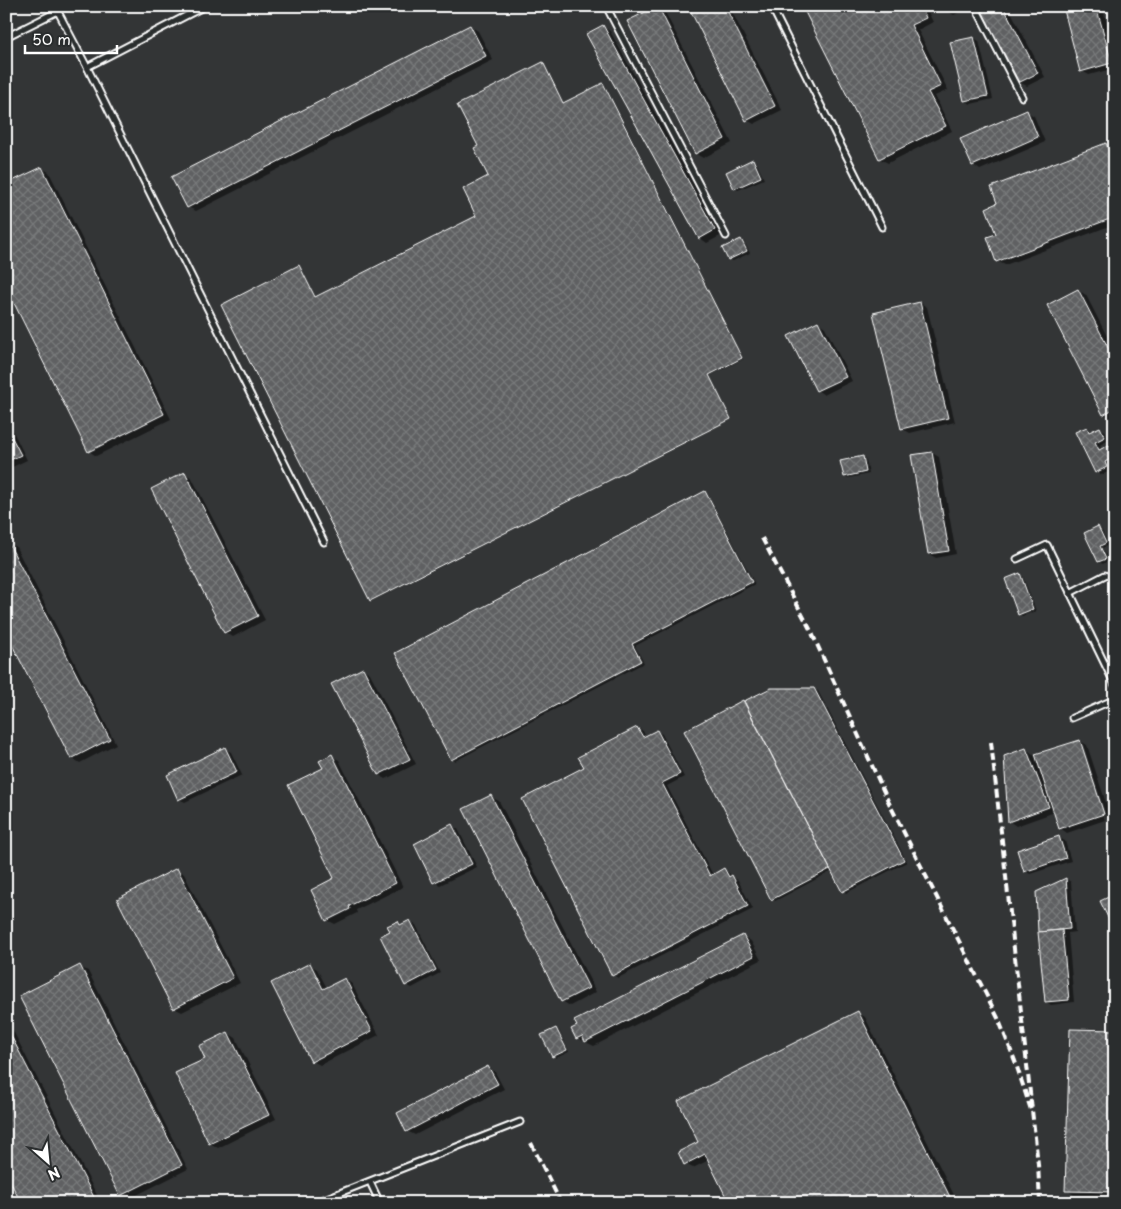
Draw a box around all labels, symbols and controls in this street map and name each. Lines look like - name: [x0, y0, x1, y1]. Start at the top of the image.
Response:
- scale bar: [25, 22, 118, 54]
- text: 50 m: [32, 27, 71, 50]
- north arrow: [22, 1136, 72, 1186]
- text: N: [44, 1162, 64, 1186]

